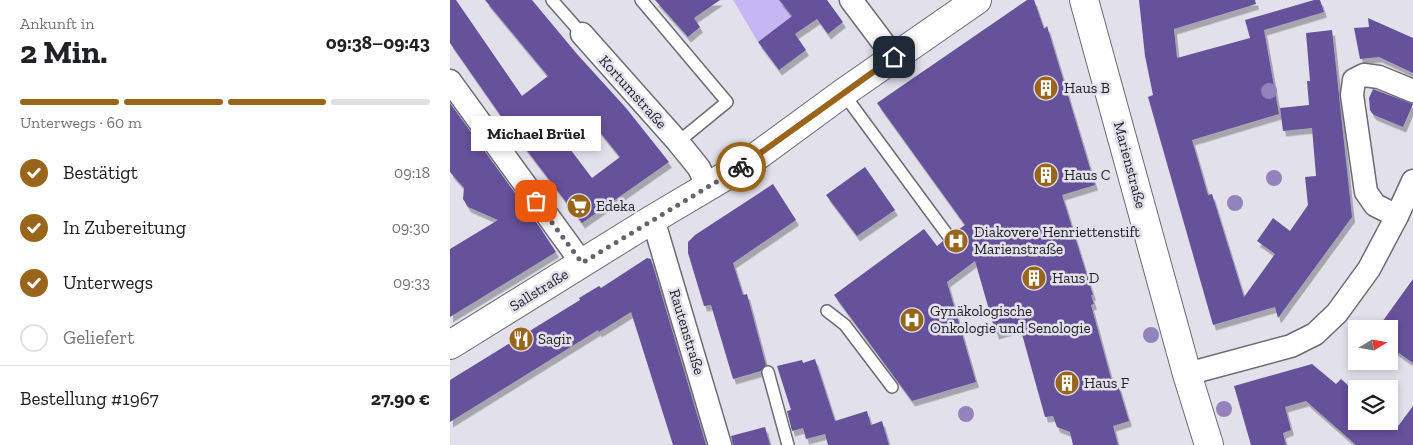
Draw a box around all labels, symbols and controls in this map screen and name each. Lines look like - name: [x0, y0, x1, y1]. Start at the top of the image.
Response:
- text: Ankunft in: [20, 14, 94, 33]
- text: 09:38–09:43: [326, 31, 430, 54]
- text: 2 Min.: [20, 33, 108, 71]
- pin: [873, 36, 915, 78]
- icon: home: [880, 43, 908, 71]
- street label: Kortumstraße: [595, 52, 671, 132]
- building icon: Haus B: [1033, 75, 1059, 101]
- place label: Haus B: [1064, 79, 1110, 97]
- text: Unterwegs · 60 m: [20, 113, 142, 132]
- callout: Michael Brüel: [471, 116, 601, 151]
- street label: Marienstraße: [1110, 120, 1150, 210]
- text: Michael Brüel: [487, 124, 585, 143]
- courier: [716, 142, 766, 192]
- icon: bike: [727, 153, 755, 181]
- icon: check: [20, 159, 48, 187]
- text: Bestätigt: [63, 161, 138, 184]
- building icon: Haus C: [1033, 162, 1059, 188]
- text: 09:18: [394, 163, 430, 182]
- place label: Haus C: [1064, 166, 1111, 184]
- pin: [515, 180, 557, 222]
- icon: bag: [522, 187, 550, 215]
- supermarket icon: Edeka: [566, 193, 592, 219]
- place label: Edeka: [596, 197, 635, 215]
- icon: check: [20, 214, 48, 242]
- text: In Zubereitung: [63, 216, 186, 239]
- text: 09:30: [392, 218, 430, 237]
- place label: Diakovere Henriettenstift Marienstraße: [974, 223, 1140, 258]
- hospital icon: Diakovere Henriettenstift Marienstraße: [943, 228, 969, 254]
- street label: Sallstraße: [506, 265, 572, 315]
- building icon: Haus D: [1021, 265, 1047, 291]
- icon: check: [20, 269, 48, 297]
- place label: Haus D: [1052, 269, 1099, 287]
- text: Unterwegs: [63, 271, 153, 294]
- text: 09:33: [393, 273, 430, 292]
- street label: Rautenstraße: [665, 287, 709, 377]
- place label: Gynäkologische Onkologie und Senologie: [930, 302, 1090, 337]
- hospital icon: Gynäkologische Onkologie und Senologie: [899, 307, 925, 333]
- north arrow: [1348, 320, 1398, 370]
- map controls: [1348, 320, 1398, 430]
- text: Geliefert: [63, 326, 134, 349]
- restaurant icon: Sagir: [508, 326, 534, 352]
- place label: Sagir: [538, 330, 572, 348]
- building icon: Haus F: [1054, 370, 1080, 396]
- place label: Haus F: [1084, 374, 1130, 392]
- button: layers: [1348, 380, 1398, 430]
- text: Bestellung #1967: [20, 387, 159, 410]
- text: 27.90 €: [371, 387, 430, 410]

